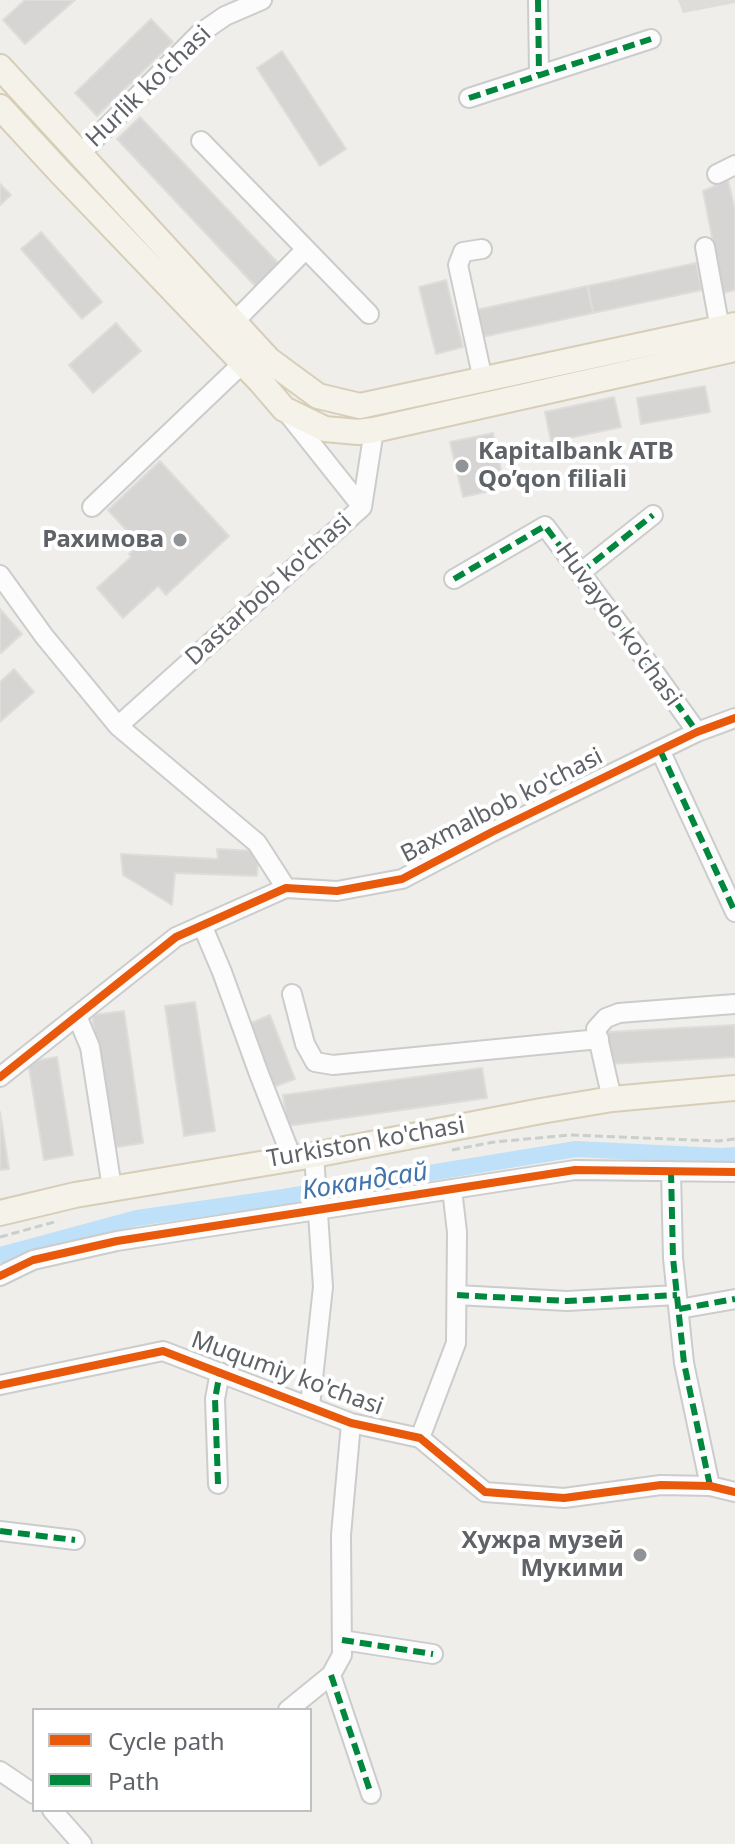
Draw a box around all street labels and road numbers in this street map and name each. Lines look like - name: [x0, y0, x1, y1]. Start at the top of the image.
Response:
- street label: Hurlik ko'chasi: [81, 20, 217, 154]
- street label: Dastarbob ko'chasi: [180, 508, 358, 672]
- street label: Huvaydo ko'chasi: [549, 538, 687, 712]
- street label: Baxmalbob ko'chasi: [396, 743, 608, 869]
- street label: Turkiston ko'chasi: [265, 1111, 467, 1175]
- street label: Muqumiy ko'chasi: [187, 1326, 387, 1422]

